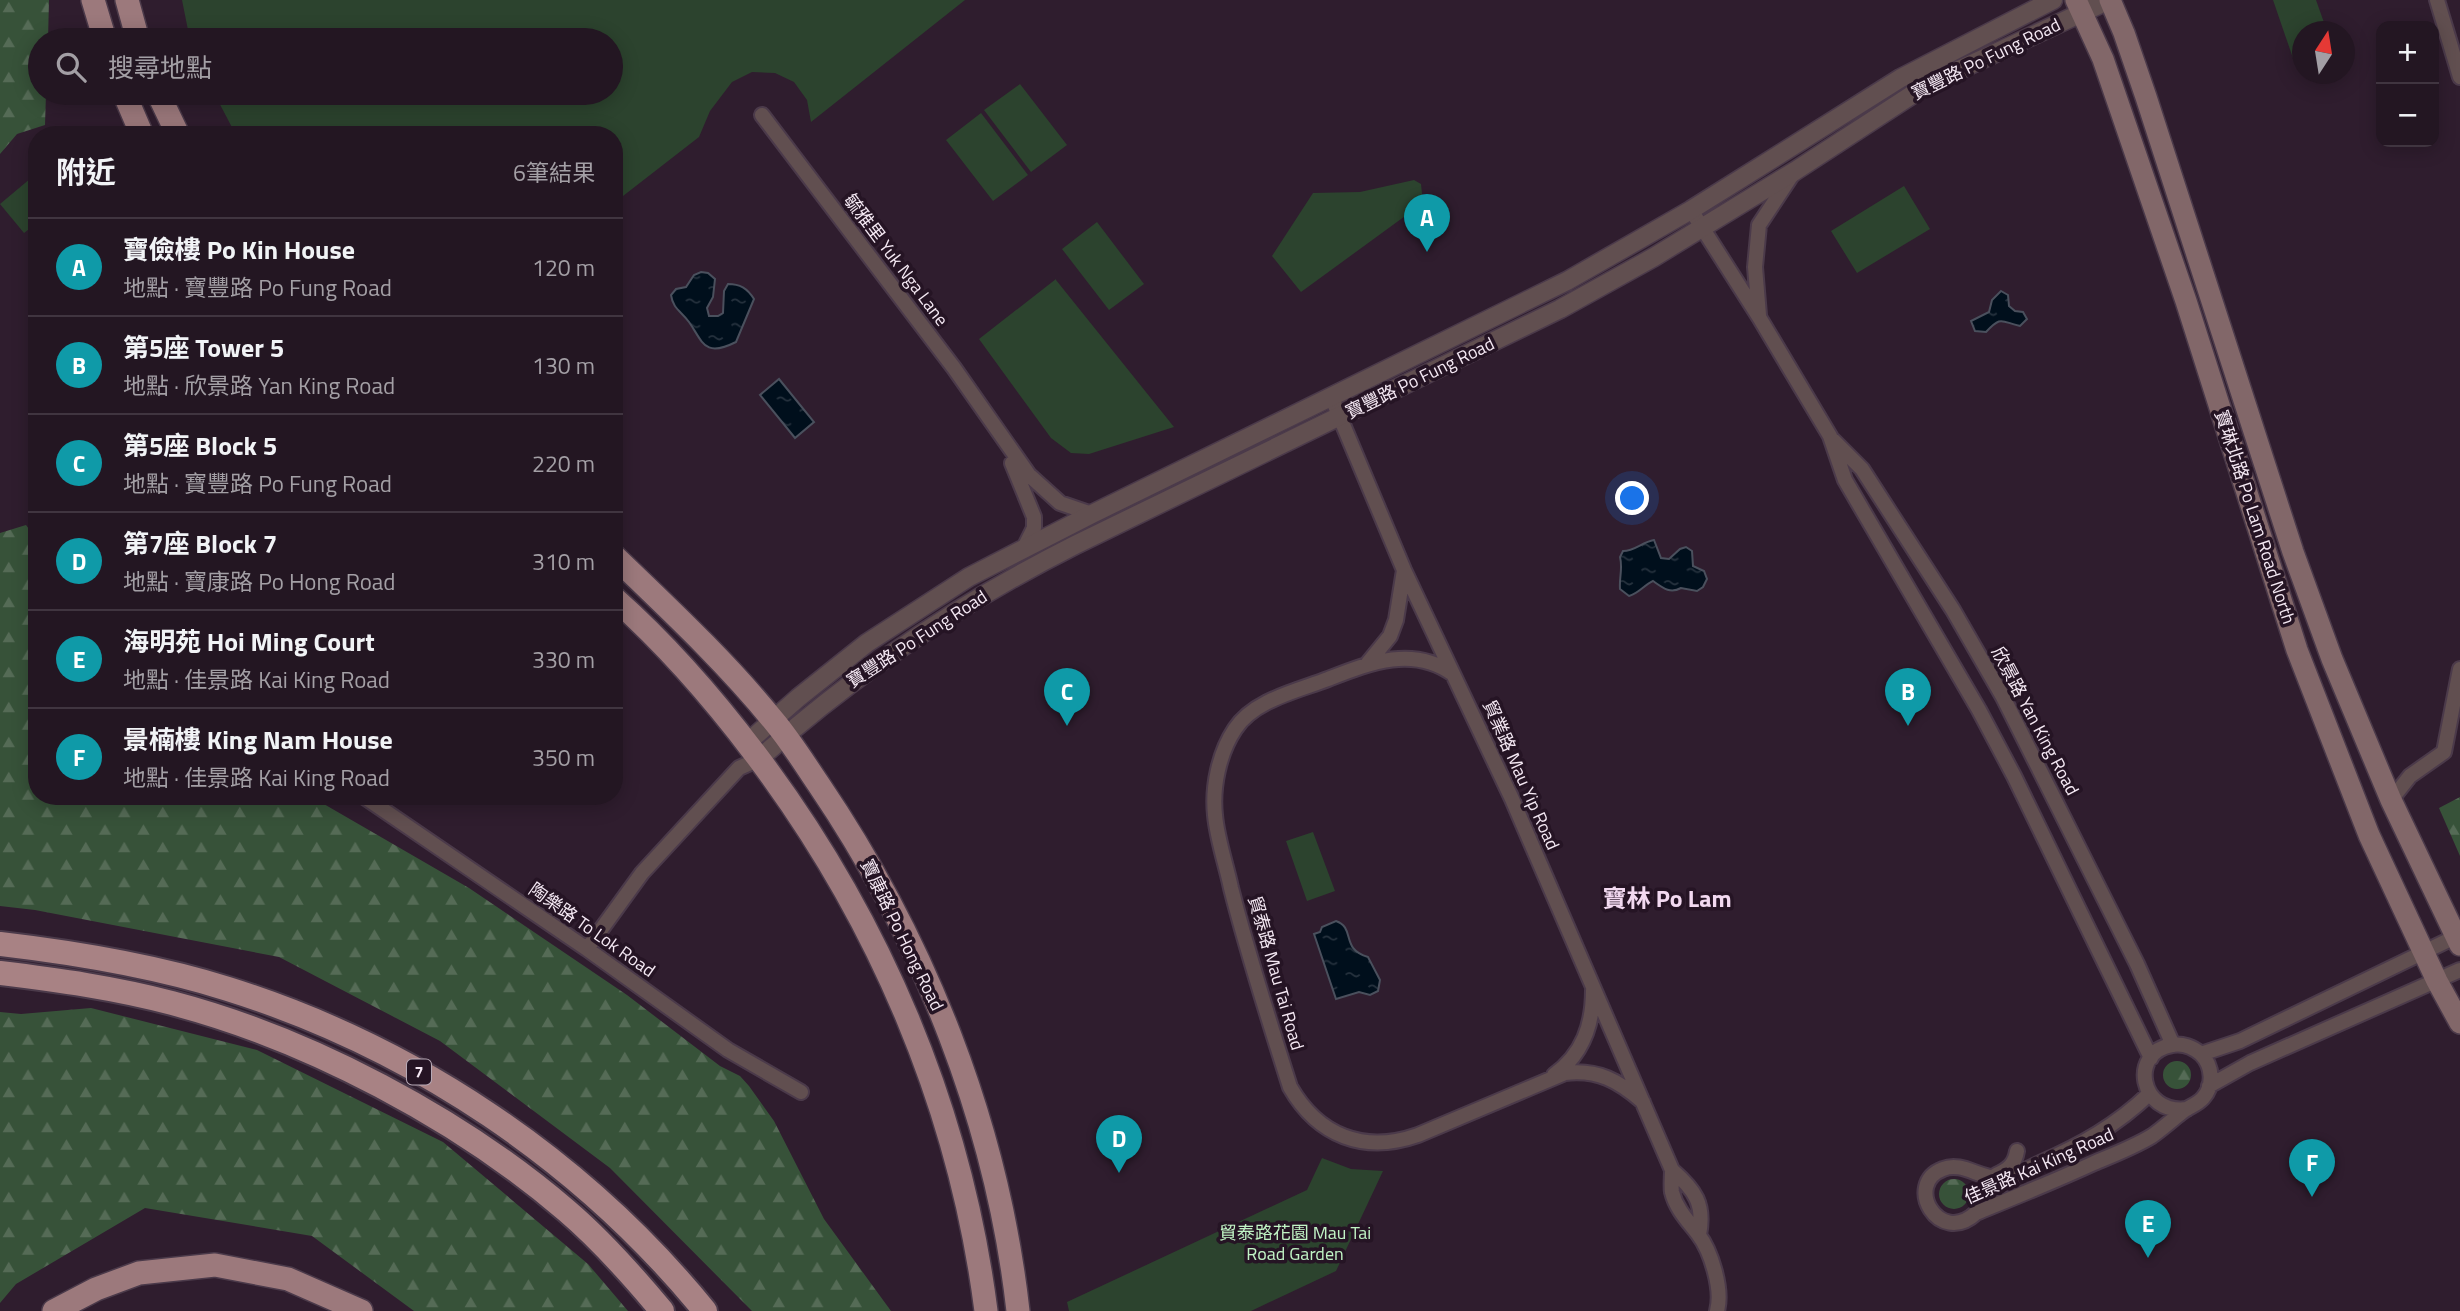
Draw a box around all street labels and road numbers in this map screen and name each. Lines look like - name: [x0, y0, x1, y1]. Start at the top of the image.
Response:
- street label: 寶豐路 Po Fung Road: [1907, 11, 2065, 106]
- street label: 毓雅里 Yuk Nga Lane: [838, 188, 955, 331]
- street label: 寶豐路 Po Fung Road: [1341, 330, 1499, 425]
- street label: 寶琳北路 Po Lam Road North: [2208, 406, 2303, 627]
- street label: 寶豐路 Po Fung Road: [841, 583, 992, 694]
- street label: 欣景路 Yan King Road: [1985, 642, 2086, 800]
- street label: 貿業路 Mau Yip Road: [1476, 695, 1567, 854]
- street label: 寶康路 Po Hong Road: [854, 855, 951, 1015]
- street label: 陶樂路 To Lok Road: [524, 876, 661, 983]
- street label: 貿泰路 Mau Tai Road: [1242, 893, 1311, 1053]
- road number: 7: [407, 1060, 431, 1084]
- street label: 佳景路 Kai King Road: [1960, 1120, 2118, 1211]

